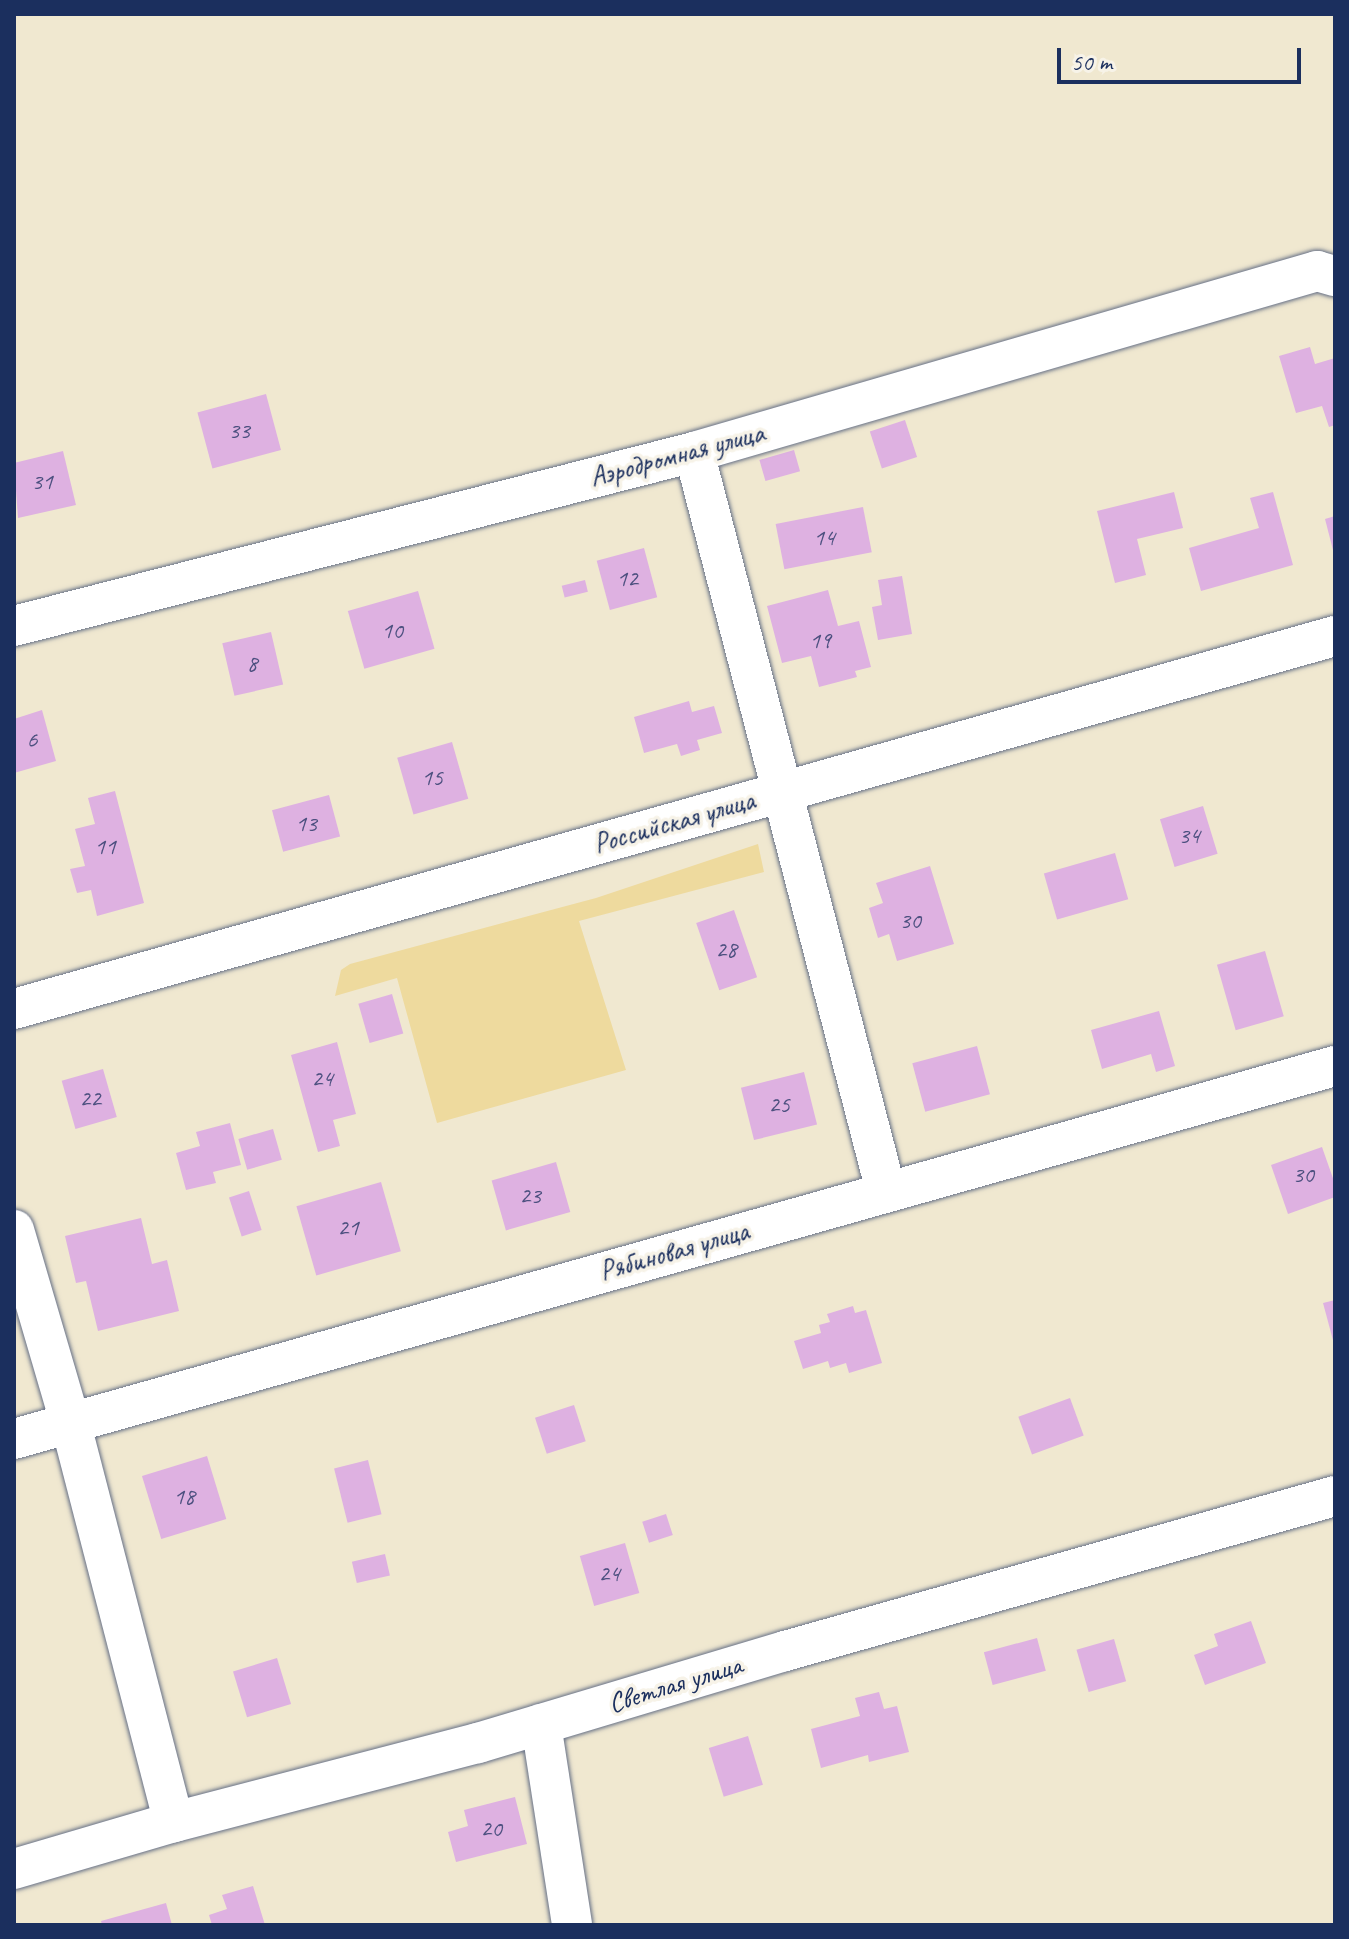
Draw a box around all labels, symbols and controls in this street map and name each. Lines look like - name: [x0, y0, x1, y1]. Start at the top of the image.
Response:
- scale bar: [1061, 32, 1305, 82]
- text: 50 m: [1071, 47, 1112, 77]
- street label: Аэродромная улица: [585, 415, 769, 495]
- house number: 33: [228, 417, 250, 445]
- house number: 31: [31, 468, 53, 496]
- house number: 14: [813, 524, 835, 552]
- house number: 12: [616, 565, 638, 593]
- house number: 10: [381, 617, 403, 645]
- house number: 19: [809, 627, 831, 655]
- house number: 8: [247, 650, 257, 678]
- house number: 6: [27, 726, 37, 754]
- house number: 15: [421, 764, 443, 792]
- street label: Российская улица: [589, 783, 759, 861]
- house number: 13: [295, 810, 317, 838]
- house number: 34: [1178, 822, 1200, 850]
- house number: 11: [94, 833, 116, 861]
- house number: 30: [899, 907, 921, 935]
- house number: 28: [715, 936, 737, 964]
- house number: 24: [311, 1065, 333, 1093]
- house number: 22: [79, 1085, 101, 1113]
- house number: 25: [768, 1091, 790, 1119]
- house number: 30: [1292, 1161, 1314, 1189]
- house number: 23: [519, 1182, 541, 1210]
- street label: Рябиновая улица: [595, 1213, 753, 1289]
- house number: 21: [337, 1214, 359, 1242]
- house number: 18: [173, 1483, 195, 1511]
- house number: 24: [598, 1560, 620, 1588]
- street label: Светлая улица: [604, 1648, 746, 1720]
- house number: 20: [480, 1815, 502, 1843]

